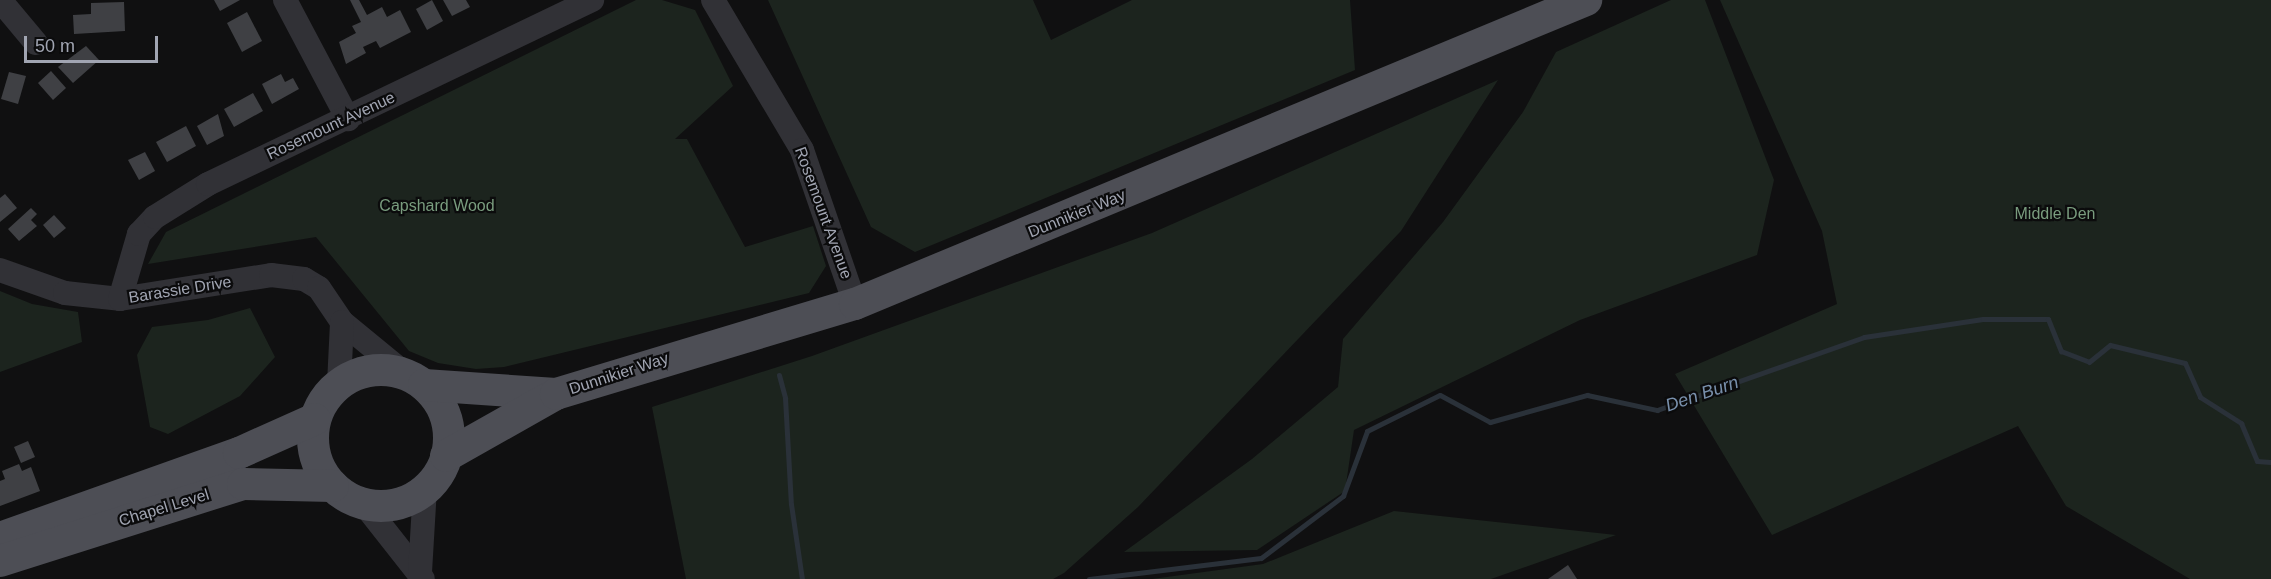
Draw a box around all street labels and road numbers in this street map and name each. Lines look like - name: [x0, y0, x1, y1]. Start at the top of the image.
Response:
- street label: Rosemount Avenue: [263, 88, 399, 164]
- street label: Rosemount Avenue: [790, 144, 856, 282]
- street label: Dunnikier Way: [1025, 186, 1129, 242]
- street label: Barassie Drive: [127, 272, 233, 308]
- street label: Dunnikier Way: [567, 349, 671, 399]
- street label: Chapel Level: [117, 485, 211, 531]

